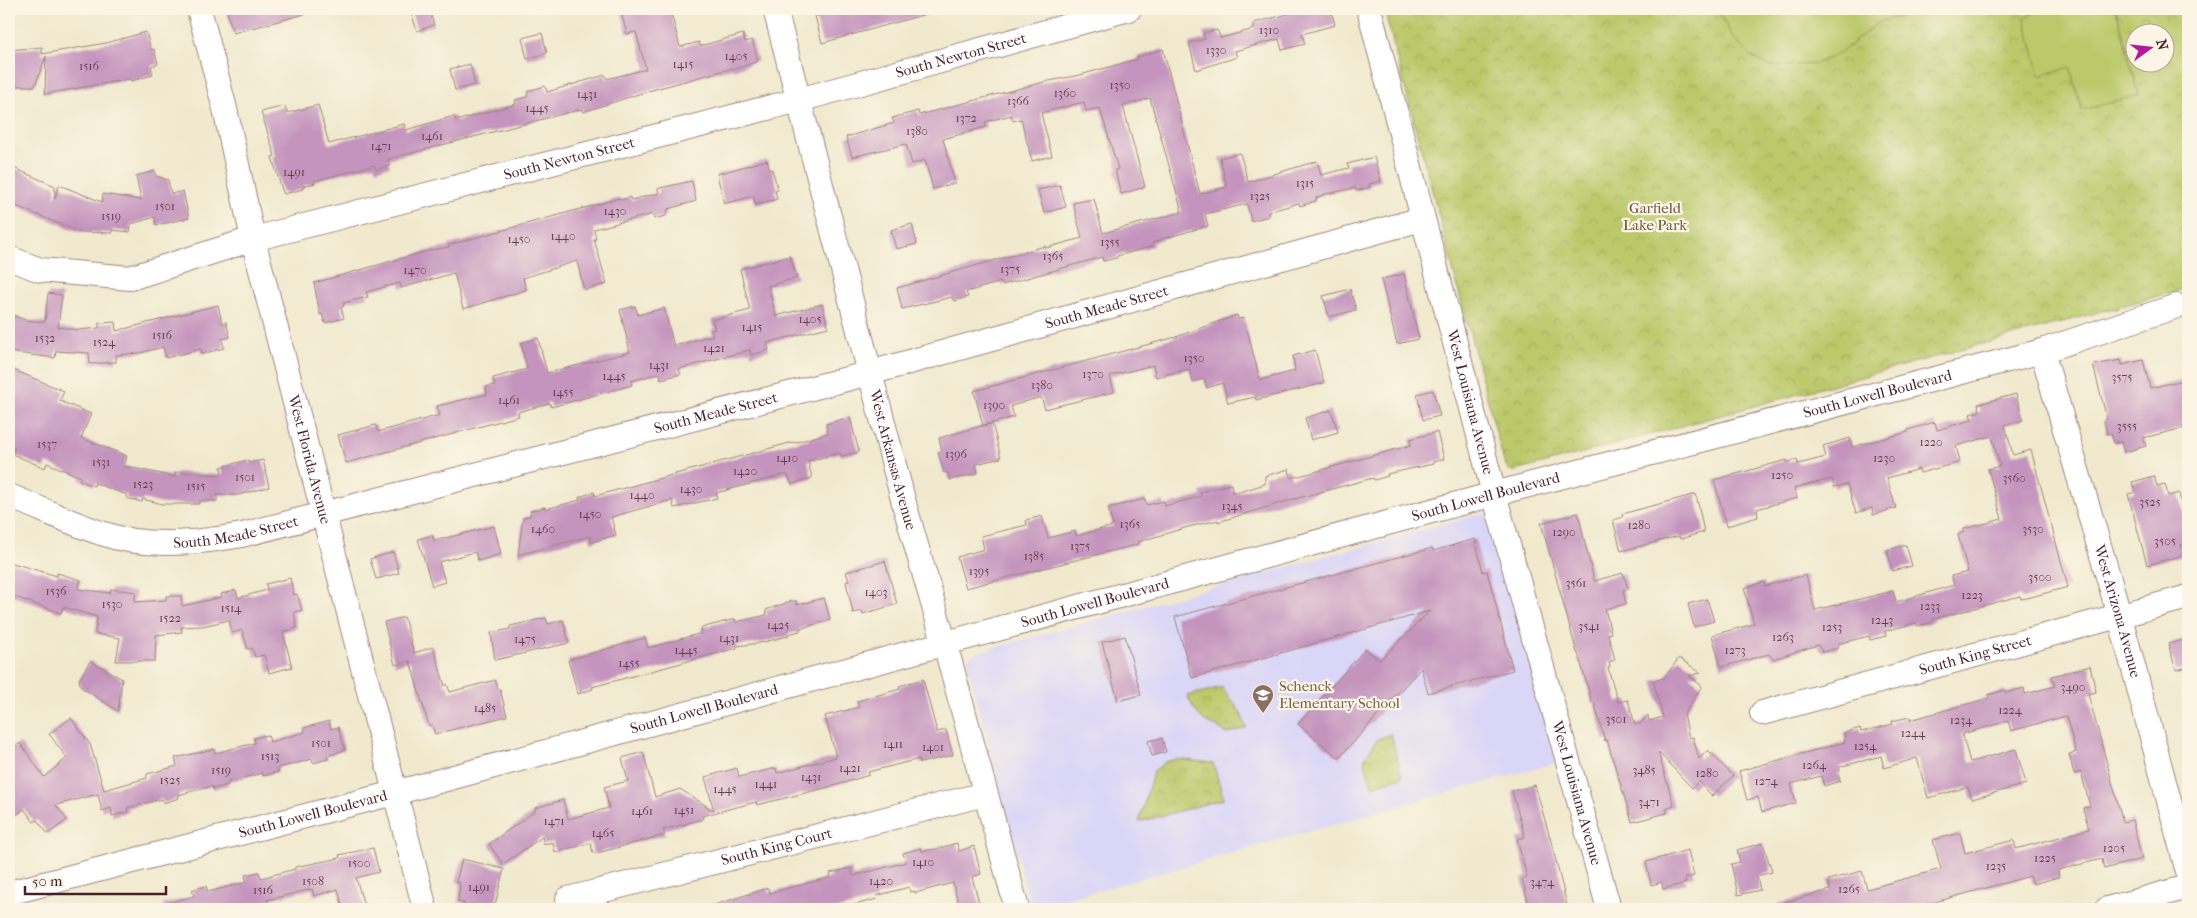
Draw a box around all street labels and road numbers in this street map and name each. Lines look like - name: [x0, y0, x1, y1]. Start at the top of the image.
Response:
- street label: South Newton Street: [894, 29, 1029, 82]
- street label: South Newton Street: [502, 133, 637, 184]
- street label: South Meade Street: [1043, 281, 1171, 333]
- street label: West Louisiana Avenue: [1443, 327, 1498, 477]
- street label: South Lowell Boulevard: [1801, 366, 1954, 422]
- street label: West Arkansas Avenue: [866, 387, 920, 533]
- street label: South Meade Street: [652, 388, 780, 437]
- street label: West Florida Avenue: [284, 392, 335, 527]
- street label: South Lowell Boulevard: [1410, 468, 1563, 525]
- street label: South Meade Street: [173, 512, 301, 552]
- street label: West Arizona Avenue: [2090, 542, 2145, 680]
- street label: South Lowell Boulevard: [1019, 574, 1172, 631]
- street label: South King Street: [1917, 631, 2034, 679]
- street label: South Lowell Boulevard: [628, 680, 781, 738]
- street label: West Louisiana Avenue: [1548, 718, 1606, 868]
- street label: South Lowell Boulevard: [237, 786, 390, 842]
- street label: South King Court: [719, 824, 835, 869]

